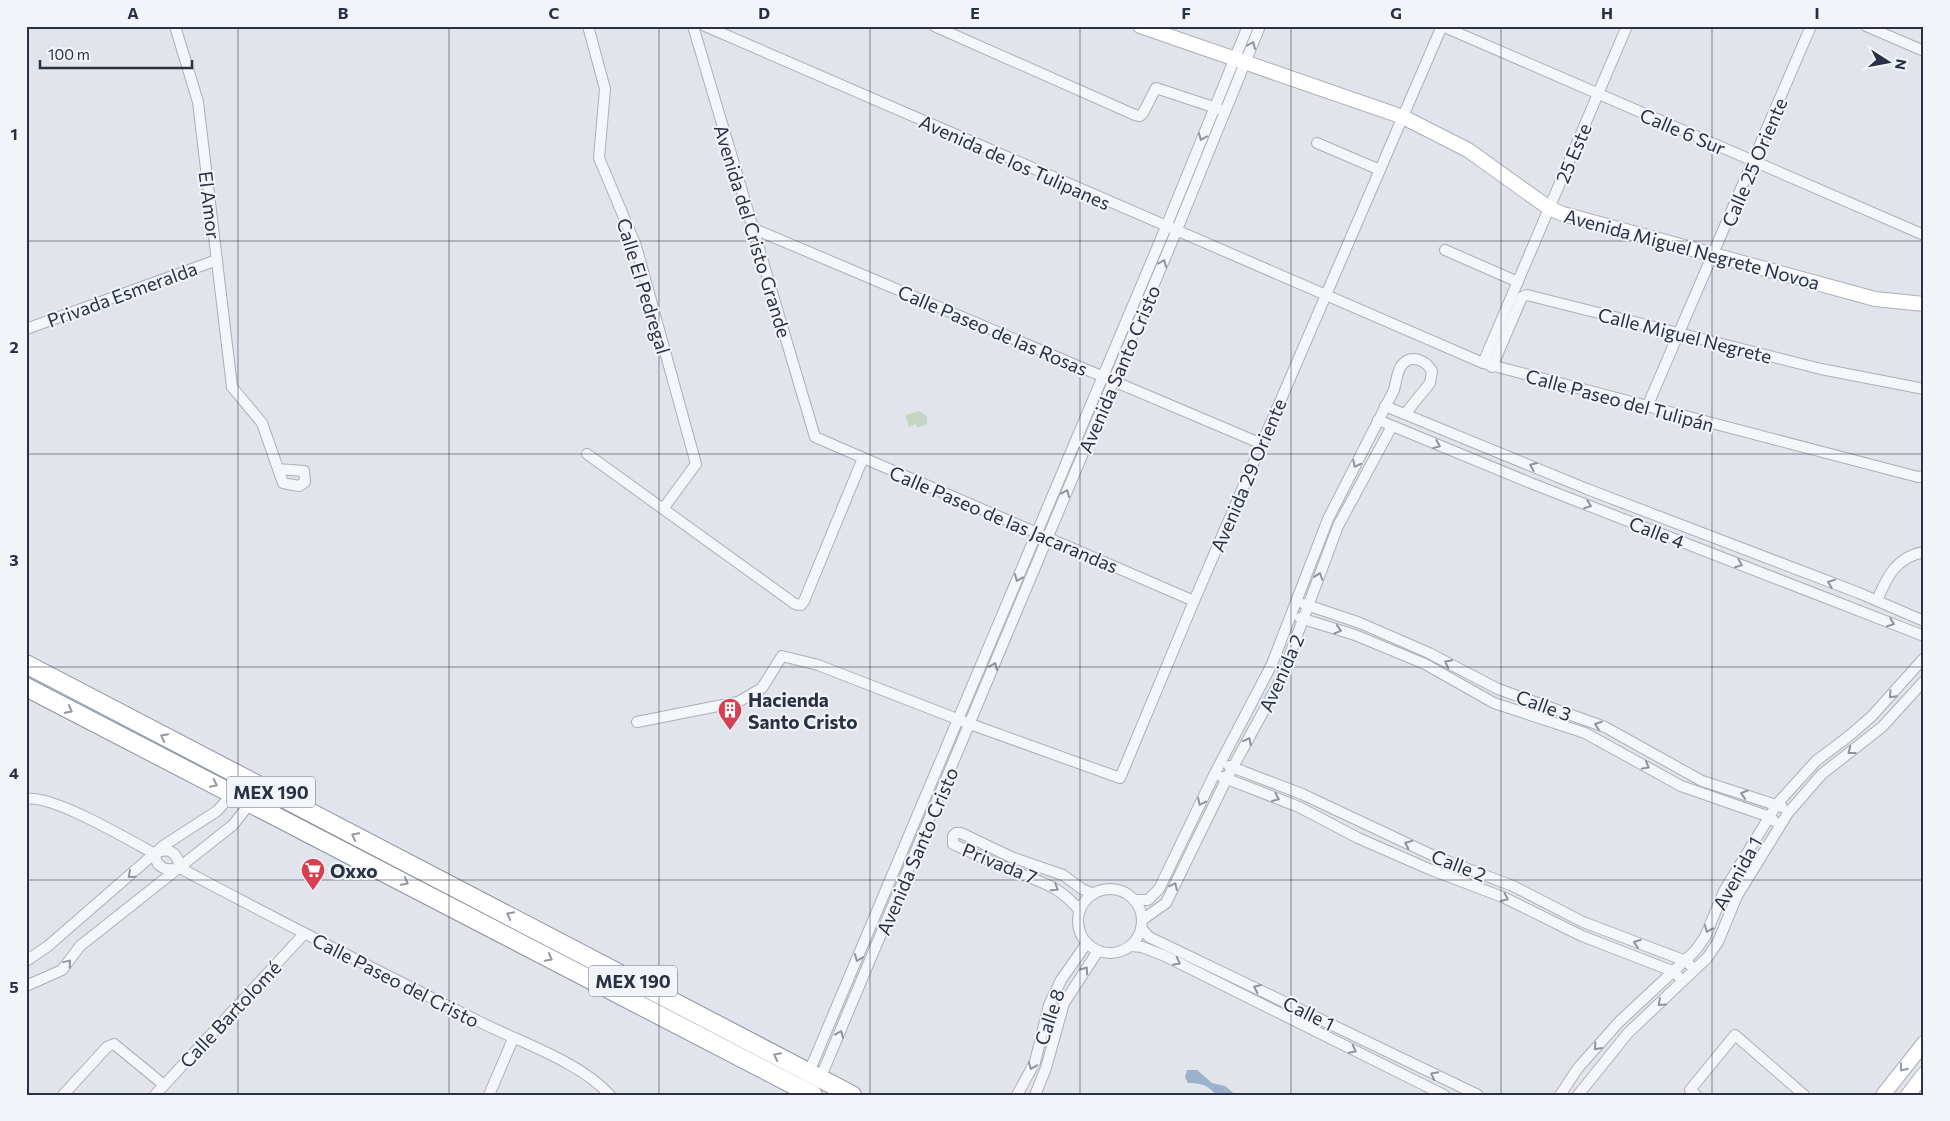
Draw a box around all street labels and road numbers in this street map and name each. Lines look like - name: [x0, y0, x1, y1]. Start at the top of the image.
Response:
- street label: Calle 25 Oriente: [1716, 94, 1792, 230]
- street label: Calle 6 Sur: [1637, 103, 1730, 159]
- street label: Avenida de los Tulipanes: [916, 109, 1114, 215]
- street label: 25 Este: [1550, 120, 1596, 186]
- street label: Avenida del Cristo Grande: [710, 122, 796, 340]
- street label: El Amor: [194, 170, 226, 241]
- street label: Avenida Miguel Negrete Novoa: [1562, 204, 1822, 294]
- street label: Calle El Pedregal: [612, 215, 676, 357]
- street label: Privada Esmeralda: [44, 256, 200, 332]
- street label: Calle Paseo de las Rosas: [895, 280, 1091, 380]
- street label: Avenida Santo Cristo: [1073, 282, 1165, 456]
- street label: Calle Miguel Negrete: [1596, 302, 1774, 368]
- street label: Calle Paseo del Tulipán: [1523, 364, 1717, 436]
- street label: Avenida 29 Oriente: [1205, 395, 1291, 555]
- street label: Calle Paseo de las Jacarandas: [886, 460, 1122, 578]
- street label: Calle 4: [1626, 511, 1688, 553]
- street label: Avenida 2: [1254, 631, 1308, 715]
- street label: Calle 3: [1513, 684, 1575, 726]
- street label: Avenida Santo Cristo: [871, 764, 963, 938]
- road number: MEX 190: [227, 776, 315, 808]
- street label: Avenida 1: [1707, 832, 1767, 914]
- street label: Privada 7: [959, 838, 1041, 888]
- street label: Calle 2: [1428, 844, 1490, 886]
- street label: Calle Paseo del Cristo: [309, 928, 483, 1032]
- street label: Calle Bartolomé: [175, 956, 285, 1072]
- road number: MEX 190: [589, 966, 677, 996]
- street label: Calle 8: [1029, 986, 1069, 1048]
- street label: Calle 1: [1280, 991, 1338, 1035]

